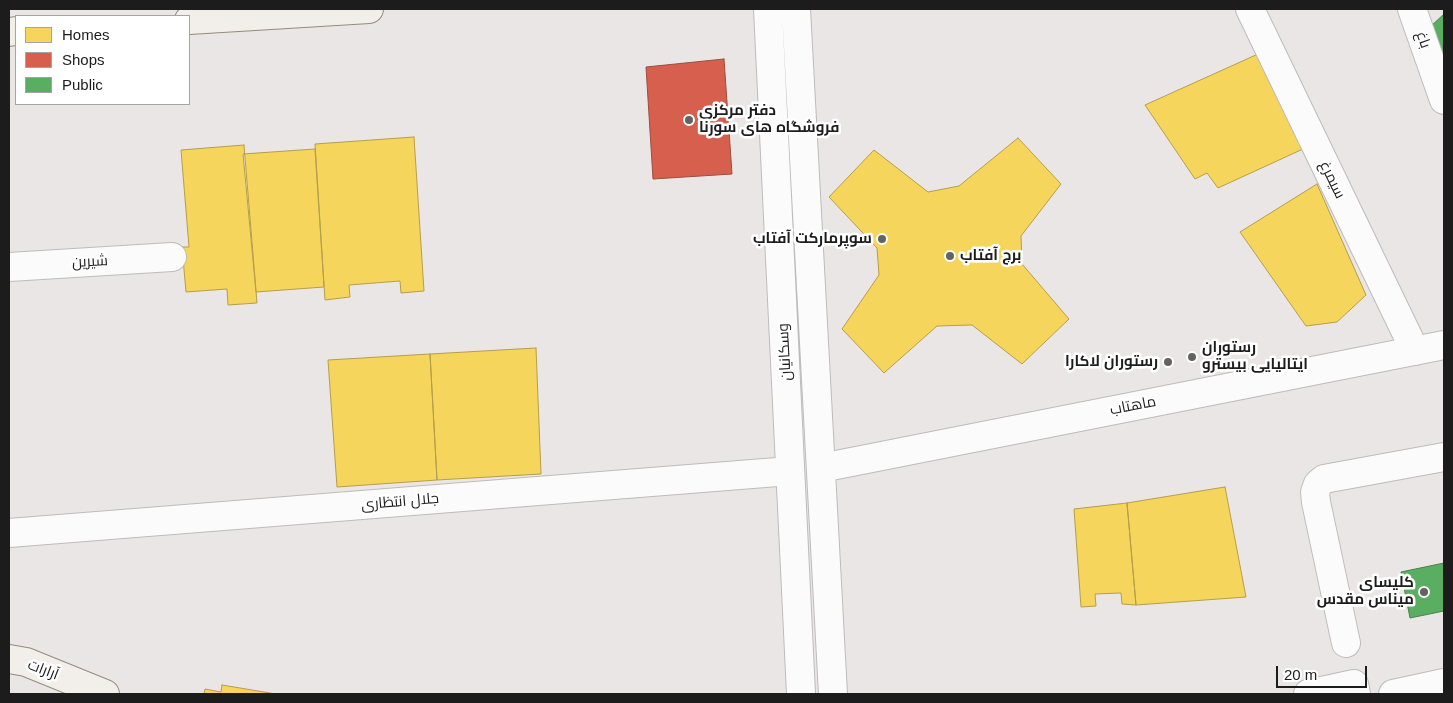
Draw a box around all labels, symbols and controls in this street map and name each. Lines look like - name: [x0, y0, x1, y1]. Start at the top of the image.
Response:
- legend: [15, 15, 190, 105]
- text: Homes: [62, 26, 110, 43]
- street label: باغ: [1412, 29, 1434, 51]
- text: Shops: [62, 51, 105, 68]
- text: Public: [62, 76, 103, 93]
- place label: دفتر مرکزی فروشگاه های سورنا: [699, 102, 839, 137]
- marker: دفتر مرکزی فروشگاه های سورنا: [683, 114, 695, 126]
- street label: سیمرغ: [1315, 158, 1349, 202]
- place label: سوپرمارکت آفتاب: [753, 230, 872, 248]
- marker: سوپرمارکت آفتاب: [876, 233, 888, 245]
- place label: برج آفتاب: [960, 247, 1021, 265]
- marker: برج آفتاب: [944, 250, 956, 262]
- street label: شیرین: [72, 252, 108, 272]
- street label: وسکانیان: [775, 323, 795, 381]
- place label: رستوران ایتالیایی بیسترو: [1202, 339, 1308, 374]
- marker: رستوران ایتالیایی بیسترو: [1186, 351, 1198, 363]
- place label: رستوران لاکارا: [1065, 353, 1158, 371]
- marker: رستوران لاکارا: [1162, 356, 1174, 368]
- street label: ماهتاب: [1108, 393, 1158, 419]
- street label: جلال انتظاری: [360, 490, 440, 514]
- place label: کلیسای میناس مقدس: [1317, 574, 1414, 609]
- marker: کلیسای میناس مقدس: [1418, 586, 1430, 598]
- street label: آرارات: [25, 656, 61, 684]
- scale bar: [1278, 656, 1369, 688]
- text: 20 m: [1284, 666, 1317, 683]

